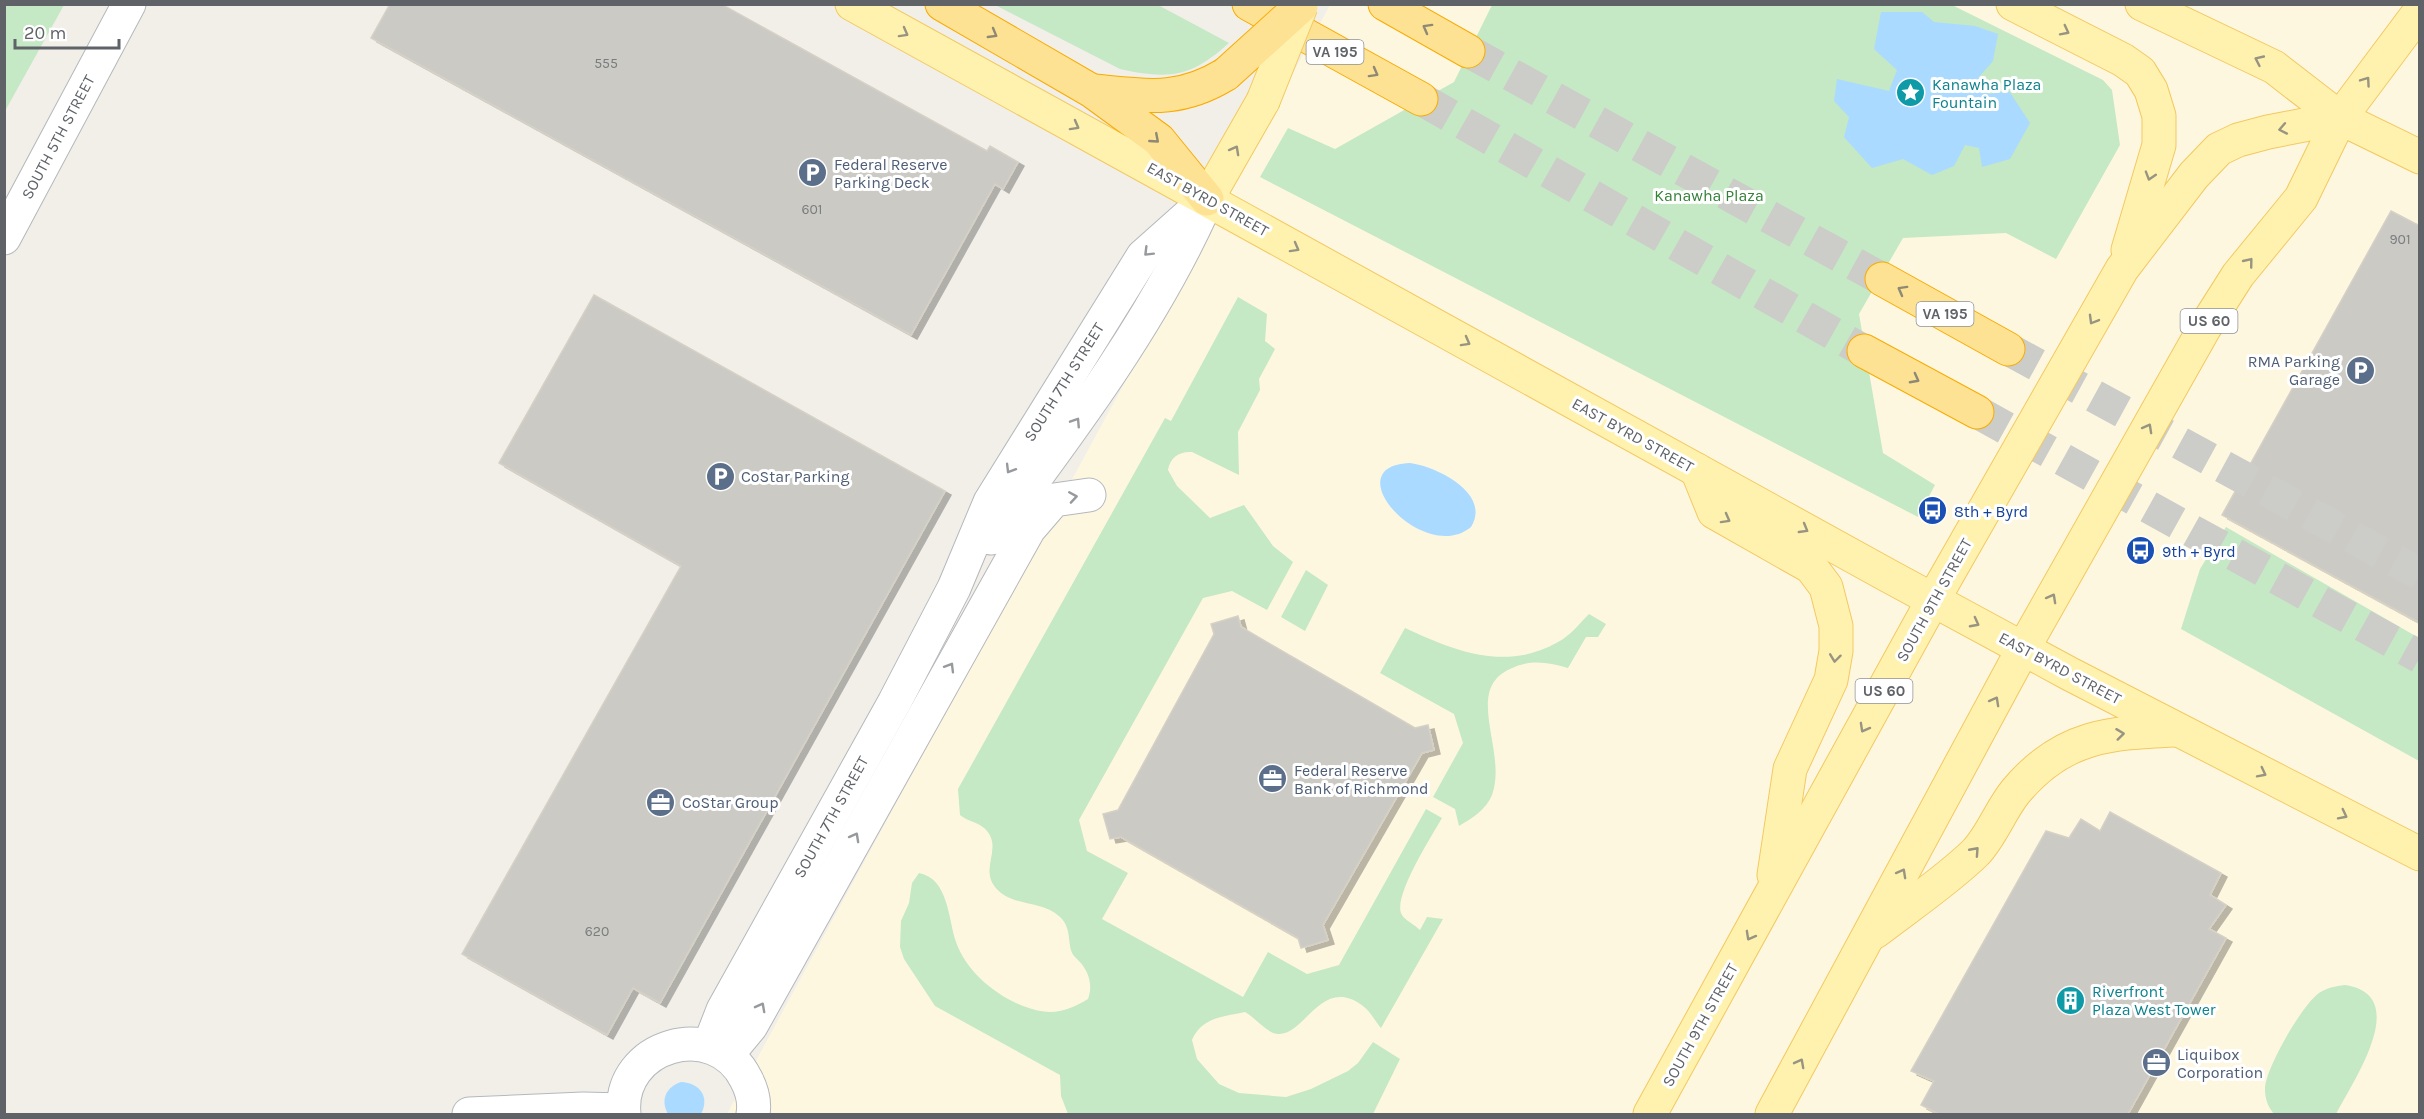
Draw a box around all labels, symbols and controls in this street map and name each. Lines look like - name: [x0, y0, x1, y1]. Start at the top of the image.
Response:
- scale bar: [15, 12, 118, 50]
- text: 20 m: [24, 22, 66, 44]
- one-way arrow: [1422, 24, 1433, 35]
- one-way arrow: [2059, 24, 2070, 35]
- one-way arrow: [897, 26, 908, 37]
- one-way arrow: [987, 26, 997, 38]
- road number: VA 195: [1306, 40, 1364, 64]
- house number: 555: [594, 55, 618, 72]
- one-way arrow: [2254, 55, 2265, 67]
- one-way arrow: [1367, 66, 1378, 77]
- street label: SOUTH 5TH STREET: [17, 72, 99, 202]
- place label: Kanawha Plaza Fountain: [1932, 75, 2041, 112]
- place icon: Kanawha Plaza Fountain: [1895, 77, 1927, 109]
- one-way arrow: [2359, 77, 2370, 88]
- one-way arrow: [1068, 119, 1079, 130]
- one-way arrow: [2278, 122, 2288, 135]
- one-way arrow: [1149, 132, 1159, 143]
- one-way arrow: [1228, 146, 1239, 156]
- place label: Federal Reserve Parking Deck: [834, 155, 947, 192]
- parking icon: Federal Reserve Parking Deck: [797, 157, 829, 189]
- street label: EAST BYRD STREET: [1144, 158, 1272, 240]
- one-way arrow: [2145, 170, 2157, 181]
- park label: Kanawha Plaza: [1654, 186, 1764, 205]
- house number: 601: [802, 201, 822, 218]
- house number: 901: [2389, 231, 2411, 248]
- one-way arrow: [1289, 241, 1299, 252]
- one-way arrow: [1144, 245, 1155, 256]
- one-way arrow: [2241, 257, 2252, 268]
- one-way arrow: [1897, 286, 1908, 297]
- road number: VA 195: [1916, 302, 1974, 326]
- road number: US 60: [2180, 309, 2238, 333]
- one-way arrow: [2088, 313, 2100, 324]
- street label: SOUTH 7TH STREET: [1020, 319, 1108, 445]
- one-way arrow: [1460, 335, 1470, 346]
- place label: RMA Parking Garage: [2248, 352, 2340, 389]
- parking icon: RMA Parking Garage: [2345, 354, 2377, 386]
- one-way arrow: [1909, 372, 1919, 383]
- street label: EAST BYRD STREET: [1569, 394, 1697, 476]
- one-way arrow: [1068, 418, 1079, 429]
- one-way arrow: [2141, 424, 2152, 434]
- parking icon: CoStar Parking: [704, 460, 736, 492]
- one-way arrow: [1005, 463, 1017, 473]
- place label: CoStar Parking: [741, 467, 850, 486]
- one-way arrow: [1068, 492, 1078, 504]
- bus stop icon: 8th + Byrd: [1917, 495, 1949, 527]
- place label: 8th + Byrd: [1954, 502, 2028, 521]
- one-way arrow: [1720, 511, 1730, 523]
- one-way arrow: [1797, 522, 1808, 534]
- street label: SOUTH 9TH STREET: [1892, 535, 1976, 665]
- bus stop icon: 9th + Byrd: [2125, 535, 2157, 567]
- place label: 9th + Byrd: [2162, 542, 2236, 561]
- one-way arrow: [2045, 594, 2056, 604]
- one-way arrow: [1969, 616, 1979, 627]
- street label: EAST BYRD STREET: [1995, 628, 2125, 708]
- one-way arrow: [1829, 653, 1841, 662]
- one-way arrow: [943, 663, 955, 673]
- road number: US 60: [1856, 679, 1912, 703]
- one-way arrow: [1988, 697, 1999, 707]
- one-way arrow: [1860, 722, 1871, 732]
- one-way arrow: [2115, 728, 2125, 741]
- street label: SOUTH 7TH STREET: [790, 753, 872, 881]
- place label: Federal Reserve Bank of Richmond: [1294, 761, 1429, 798]
- office icon: Federal Reserve Bank of Richmond: [1257, 763, 1289, 795]
- one-way arrow: [2256, 766, 2267, 777]
- office icon: CoStar Group: [645, 786, 677, 818]
- place label: CoStar Group: [682, 793, 779, 812]
- one-way arrow: [2337, 808, 2348, 819]
- one-way arrow: [848, 833, 859, 843]
- one-way arrow: [1968, 847, 1979, 857]
- one-way arrow: [1895, 868, 1906, 879]
- house number: 620: [585, 923, 609, 940]
- one-way arrow: [1746, 929, 1757, 940]
- street label: SOUTH 9TH STREET: [1658, 960, 1742, 1090]
- place label: Riverfront Plaza West Tower: [2092, 982, 2216, 1019]
- building icon: Riverfront Plaza West Tower: [2055, 984, 2087, 1016]
- one-way arrow: [754, 1003, 765, 1014]
- place label: Liquibox Corporation: [2177, 1045, 2263, 1082]
- office icon: Liquibox Corporation: [2140, 1047, 2172, 1079]
- one-way arrow: [1793, 1059, 1804, 1069]

